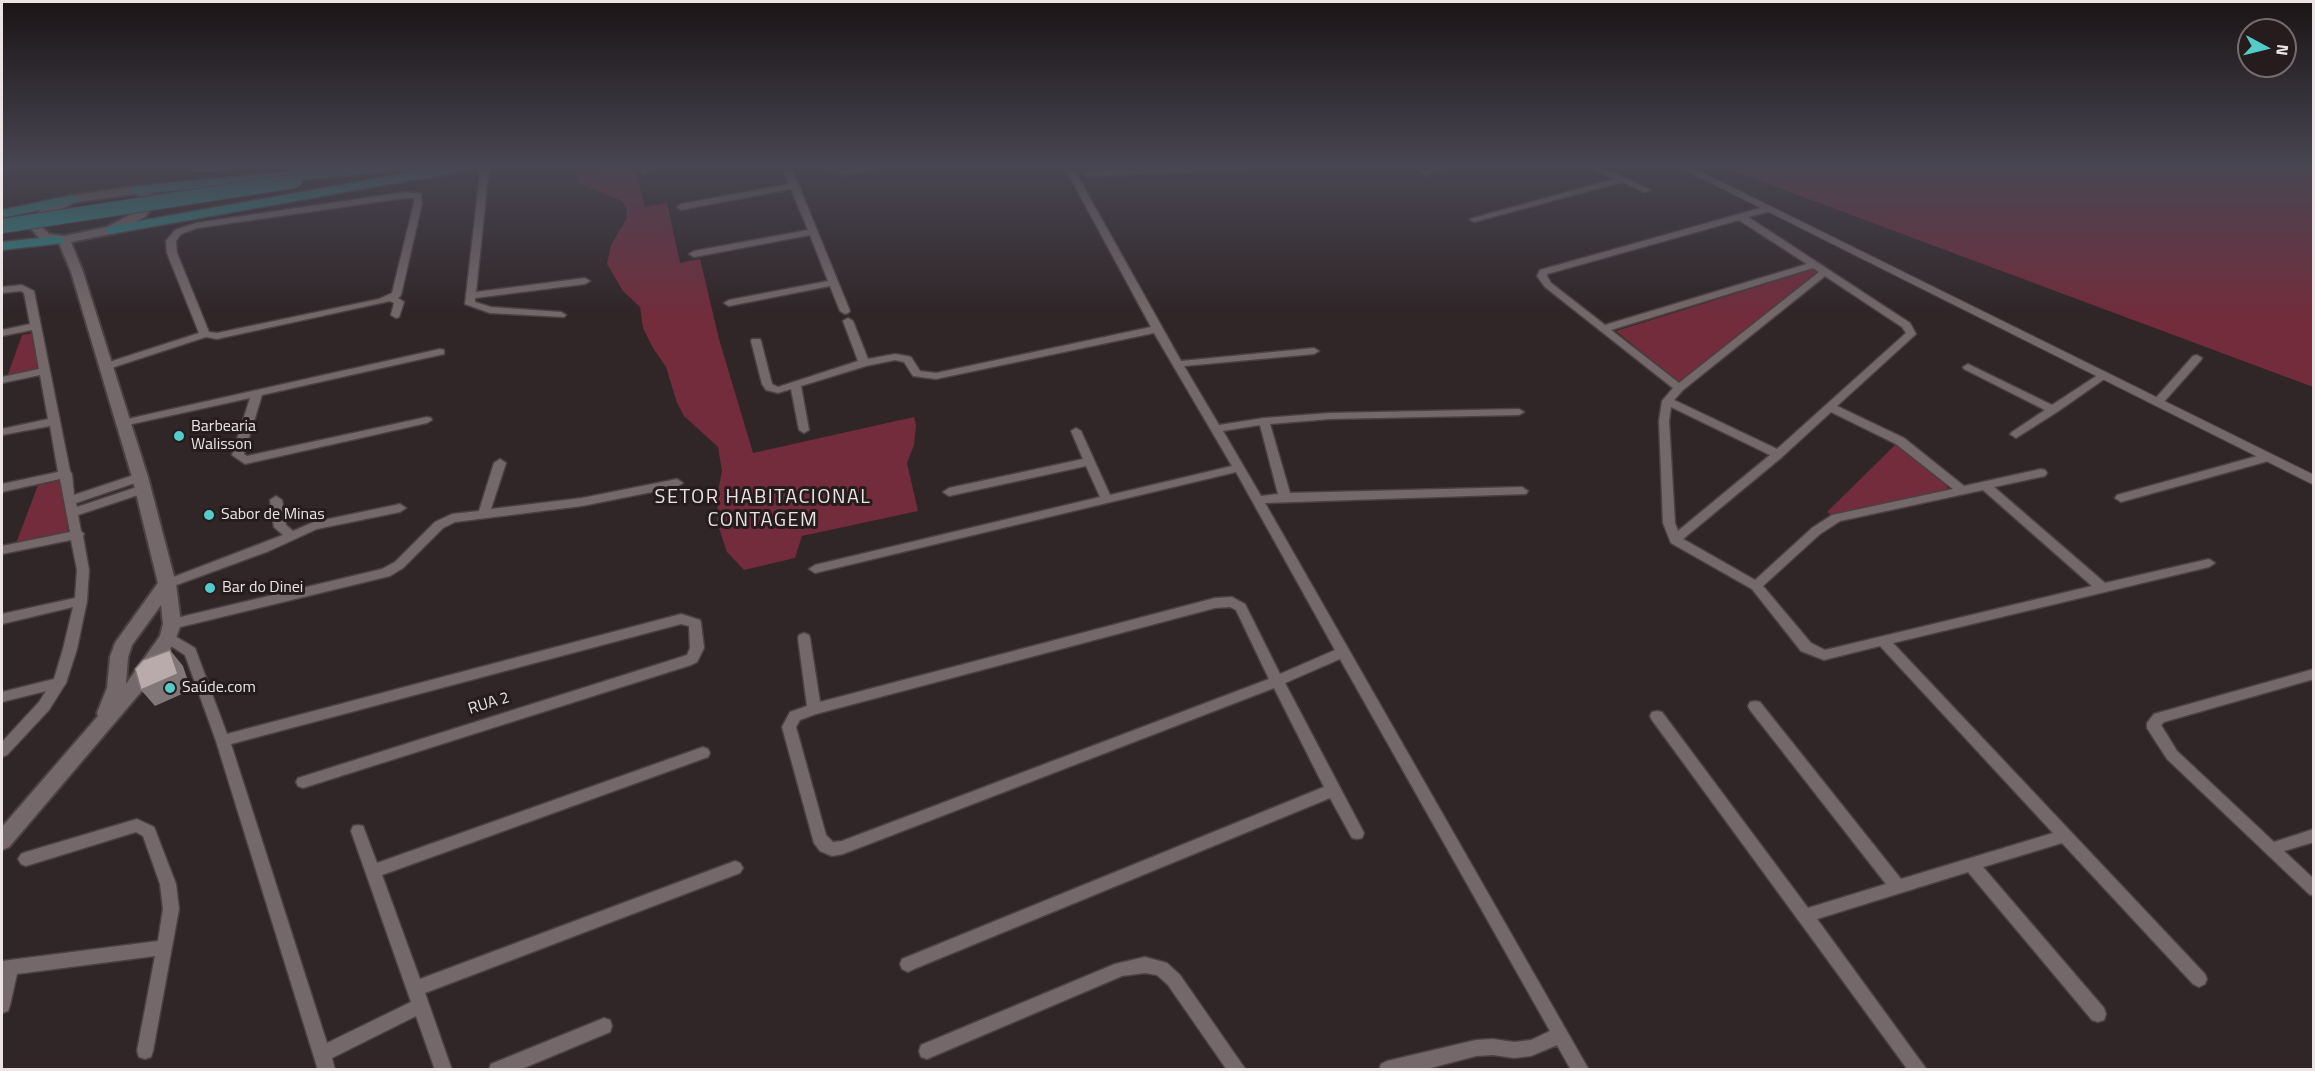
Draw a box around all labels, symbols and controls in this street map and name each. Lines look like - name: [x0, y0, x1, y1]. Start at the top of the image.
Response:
- north arrow: [2237, 18, 2297, 78]
- text: N: [2270, 43, 2295, 57]
- place label: Barbearia Walisson: [191, 417, 256, 455]
- marker: Barbearia Walisson: [172, 429, 186, 443]
- district label: SETOR HABITACIONAL CONTAGEM: [655, 486, 871, 533]
- place label: Sabor de Minas: [221, 505, 325, 525]
- marker: Sabor de Minas: [202, 508, 216, 522]
- place label: Bar do Dinei: [222, 578, 303, 598]
- marker: Bar do Dinei: [203, 581, 217, 595]
- place label: Saúde.com: [182, 678, 256, 698]
- marker: Saúde.com: [163, 681, 177, 695]
- street label: RUA 2: [466, 689, 512, 719]

